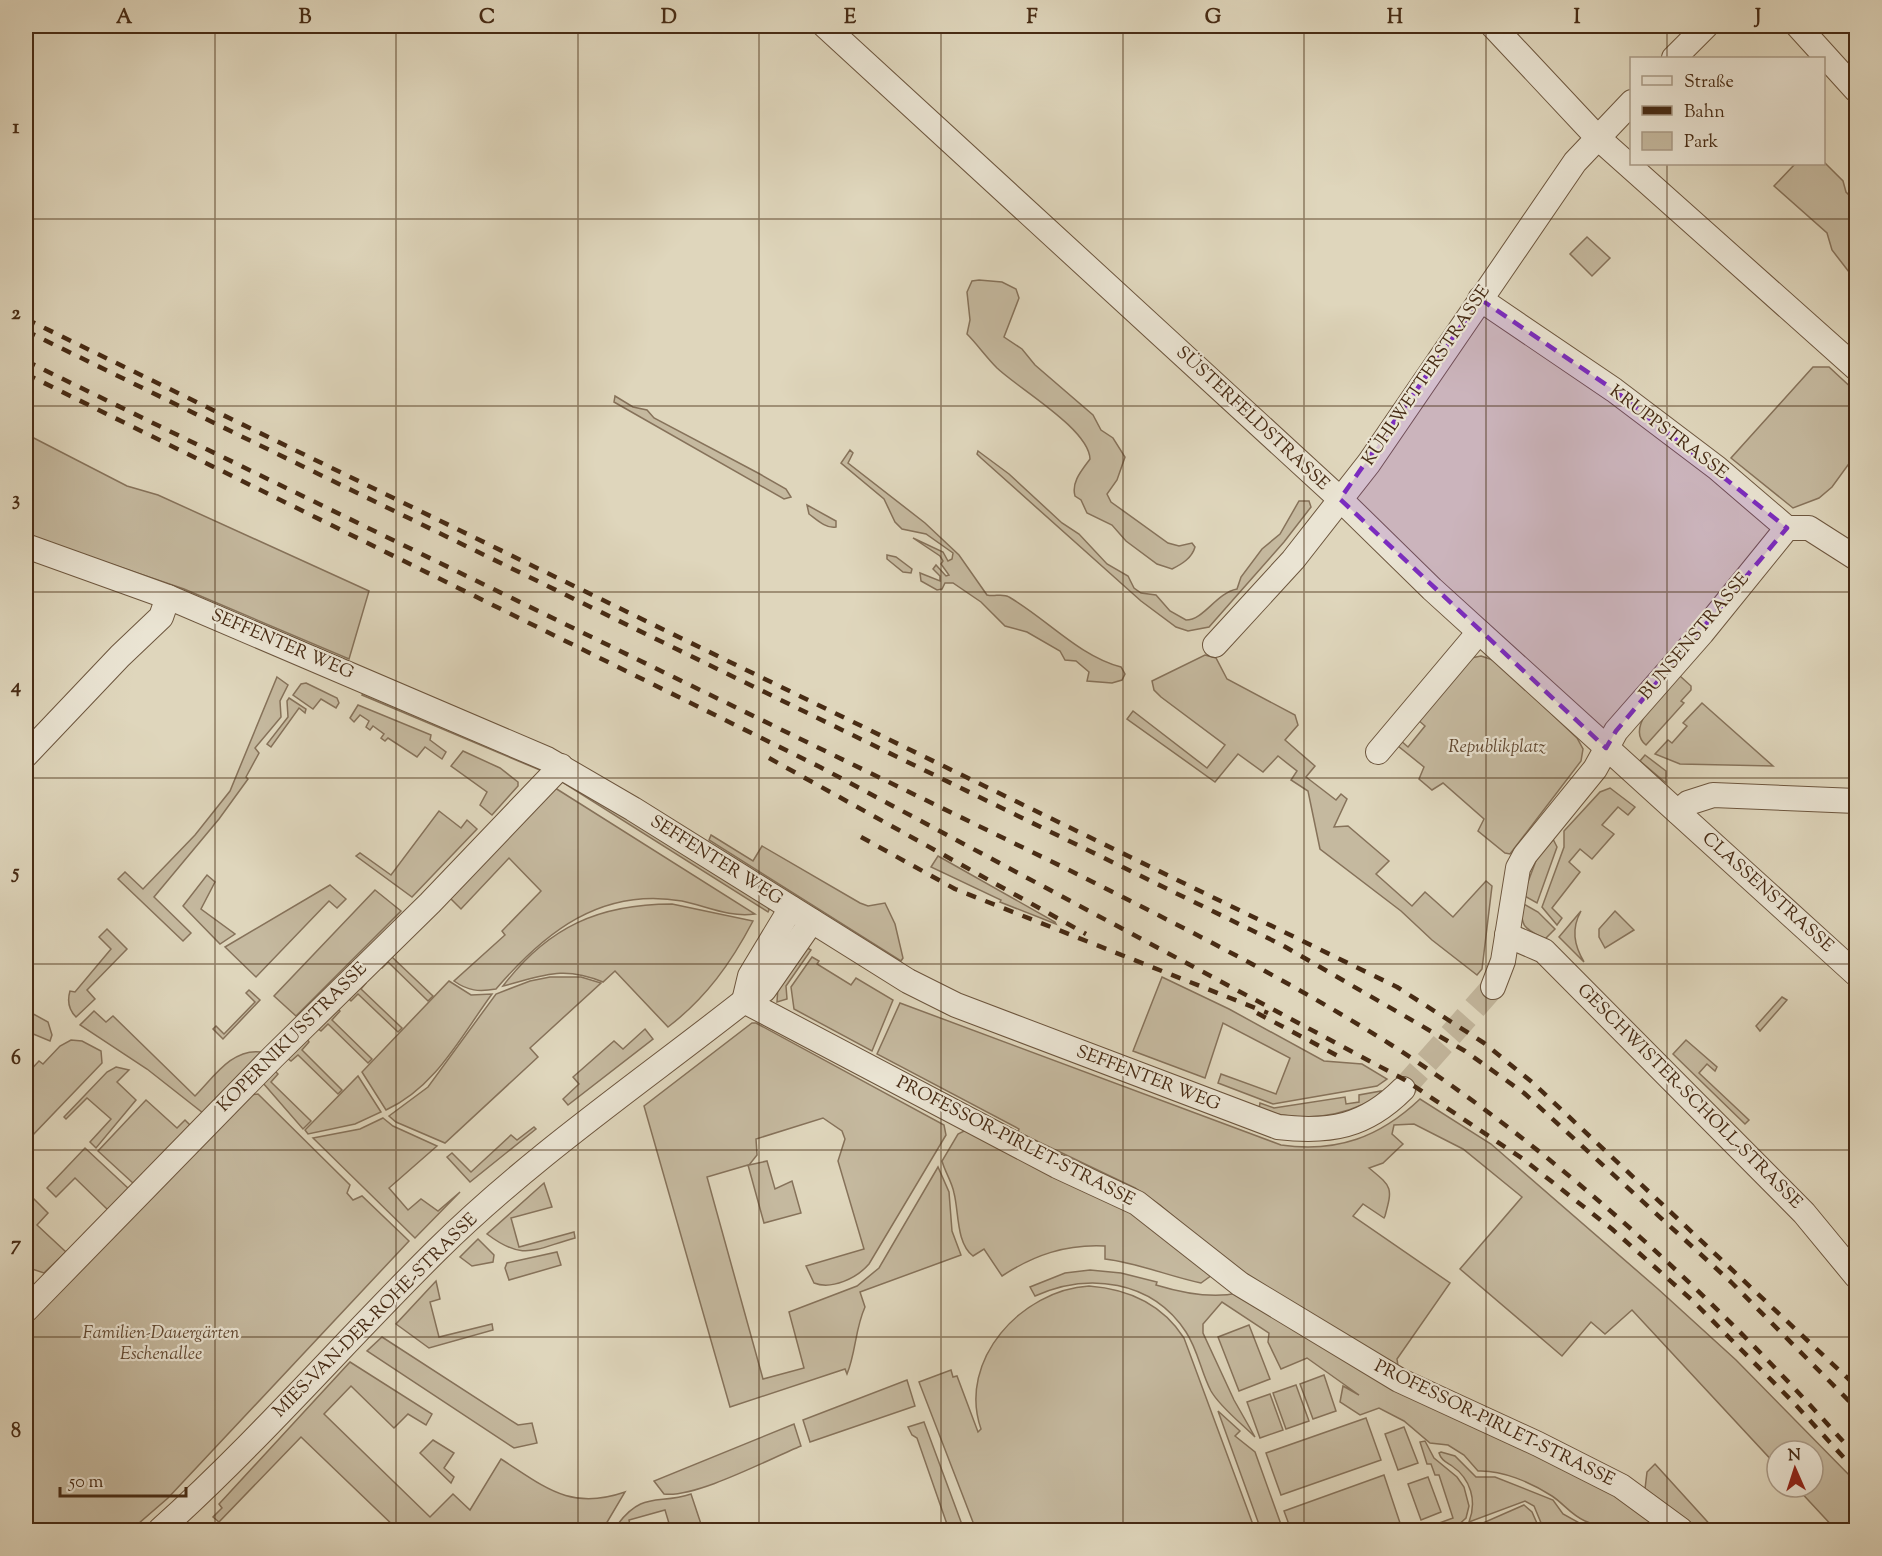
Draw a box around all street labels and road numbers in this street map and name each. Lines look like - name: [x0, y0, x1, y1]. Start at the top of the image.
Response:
- street label: KÜHLWETTERSTRASSE: [1357, 280, 1497, 472]
- street label: SÜSTERFELDSTRASSE: [1169, 341, 1335, 497]
- street label: KRUPPSTRASSE: [1603, 380, 1733, 486]
- street label: BUNSENSTRASSE: [1634, 568, 1756, 706]
- street label: SEFFENTER WEG: [207, 603, 358, 687]
- street label: SEFFENTER WEG: [644, 810, 788, 913]
- street label: CLASSENSTRASSE: [1695, 827, 1839, 959]
- street label: KOPERNIKUSSTRASSE: [212, 957, 374, 1119]
- street label: GESCHWISTER-SCHOLL-STRASSE: [1570, 978, 1808, 1216]
- street label: SEFFENTER WEG: [1072, 1040, 1224, 1119]
- street label: PROFESSOR-PIRLET-STRASSE: [891, 1070, 1139, 1214]
- street label: MIES-VAN-DER-ROHE-STRASSE: [268, 1208, 484, 1424]
- street label: PROFESSOR-PIRLET-STRASSE: [1369, 1354, 1619, 1494]

